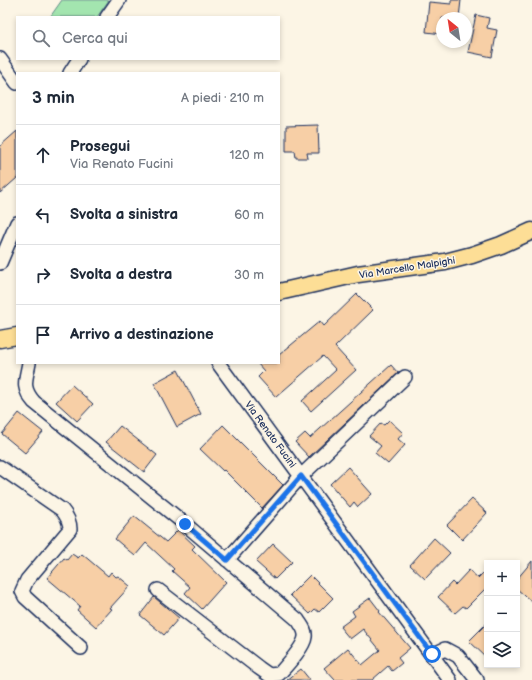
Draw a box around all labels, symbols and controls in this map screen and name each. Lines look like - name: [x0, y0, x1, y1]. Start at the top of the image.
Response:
- north arrow: [436, 12, 472, 48]
- search box: [16, 16, 280, 60]
- icon: search: [30, 27, 52, 49]
- text: Cerca qui: [62, 29, 128, 48]
- text: 3 min: [32, 88, 75, 108]
- text: A piedi · 210 m: [181, 90, 264, 106]
- text: Prosegui: [70, 137, 130, 156]
- icon: ahead: [32, 144, 54, 166]
- text: 120 m: [229, 147, 264, 163]
- text: Via Renato Fucini: [70, 156, 173, 172]
- icon: left: [32, 204, 54, 226]
- text: Svolta a sinistra: [70, 205, 178, 224]
- text: 60 m: [234, 207, 264, 223]
- street label: Via Marcello Malpighi: [358, 254, 456, 281]
- icon: right: [32, 264, 54, 286]
- text: Svolta a destra: [70, 265, 172, 284]
- text: 30 m: [234, 267, 264, 283]
- icon: arrive: [32, 324, 54, 346]
- text: Arrivo a destinazione: [70, 325, 214, 344]
- street label: Via Renato Fucini: [242, 399, 298, 470]
- route end: [176, 515, 194, 533]
- map controls: [484, 560, 520, 668]
- button: +: [484, 560, 520, 596]
- button: −: [484, 596, 520, 632]
- button: layers: [484, 632, 520, 668]
- route start: [423, 645, 441, 663]

